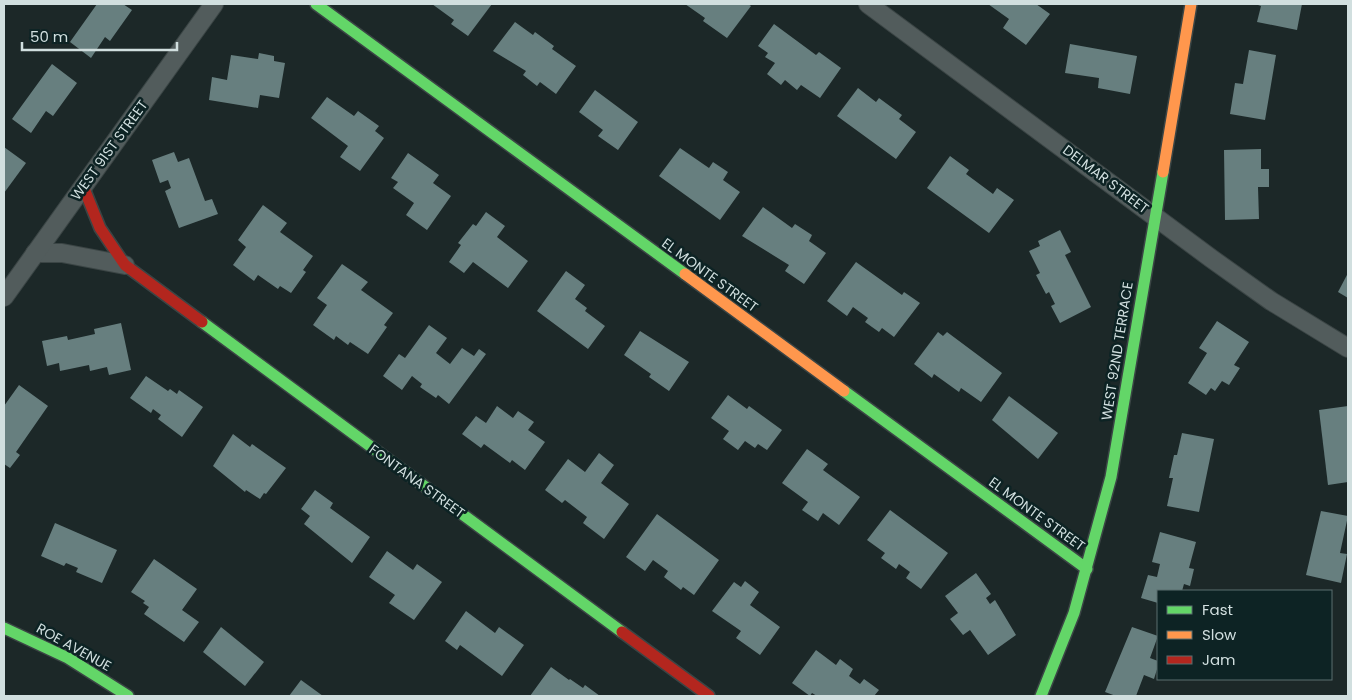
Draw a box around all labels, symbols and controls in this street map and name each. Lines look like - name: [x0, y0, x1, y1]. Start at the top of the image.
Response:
- scale bar: [22, 20, 178, 52]
- text: 50 m: [30, 26, 68, 47]
- street label: WEST 91ST STREET: [66, 95, 152, 204]
- street label: DELMAR STREET: [1059, 140, 1154, 218]
- street label: EL MONTE STREET: [658, 233, 763, 317]
- street label: WEST 92ND TERRACE: [1096, 280, 1138, 422]
- street label: FONTANA STREET: [365, 439, 469, 523]
- street label: EL MONTE STREET: [985, 472, 1090, 556]
- legend: [1157, 590, 1332, 680]
- text: Fast: [1202, 599, 1233, 620]
- street label: ROE AVENUE: [33, 618, 115, 676]
- text: Slow: [1202, 624, 1237, 645]
- text: Jam: [1202, 649, 1236, 670]

